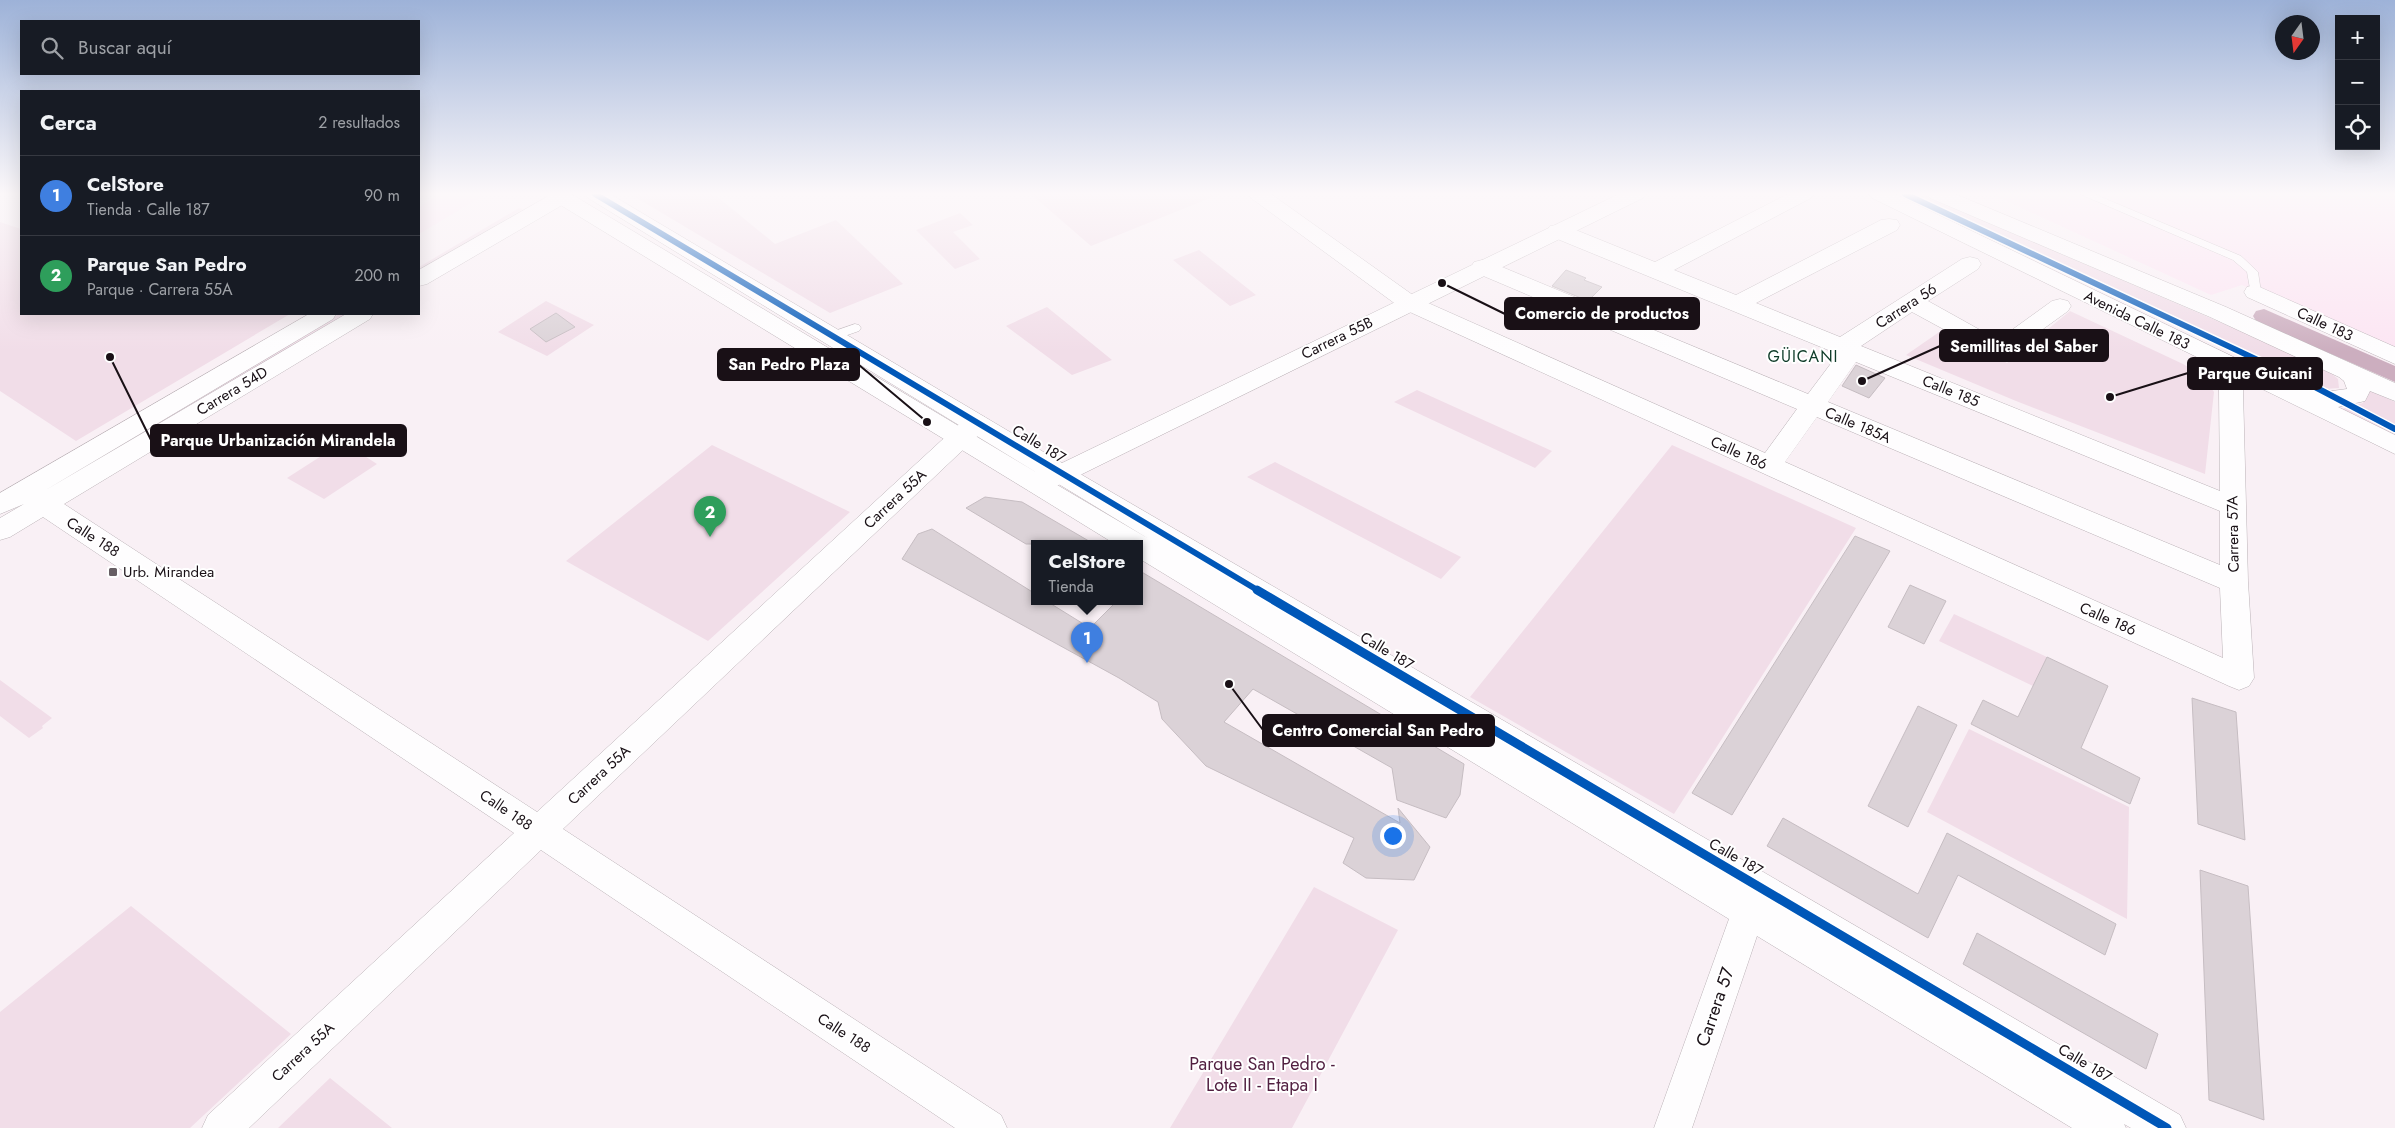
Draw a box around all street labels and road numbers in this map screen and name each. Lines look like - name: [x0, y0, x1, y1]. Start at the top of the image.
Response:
- street label: Carrera 56: [1871, 278, 1941, 334]
- street label: Avenida Calle 183: [2080, 285, 2194, 355]
- street label: Calle 183: [2293, 301, 2357, 347]
- street label: Carrera 55B: [1297, 311, 1377, 365]
- street label: Carrera 54D: [192, 361, 272, 421]
- street label: Calle 185: [1919, 370, 1983, 412]
- street label: Calle 185A: [1822, 401, 1895, 449]
- street label: Calle 187: [1008, 419, 1070, 469]
- street label: Calle 186: [1707, 431, 1771, 475]
- street label: Carrera 55A: [859, 464, 931, 534]
- street label: Carrera 57A: [2221, 495, 2245, 573]
- street label: Calle 188: [62, 512, 124, 562]
- street label: Calle 186: [2076, 597, 2140, 641]
- street label: Calle 187: [1356, 626, 1418, 676]
- street label: Carrera 55A: [563, 740, 635, 810]
- street label: Calle 188: [475, 784, 537, 836]
- street label: Calle 187: [1705, 833, 1767, 881]
- street label: Carrera 57: [1689, 963, 1741, 1050]
- street label: Calle 188: [813, 1008, 875, 1058]
- street label: Carrera 55A: [267, 1017, 339, 1087]
- street label: Calle 187: [2054, 1038, 2116, 1088]

